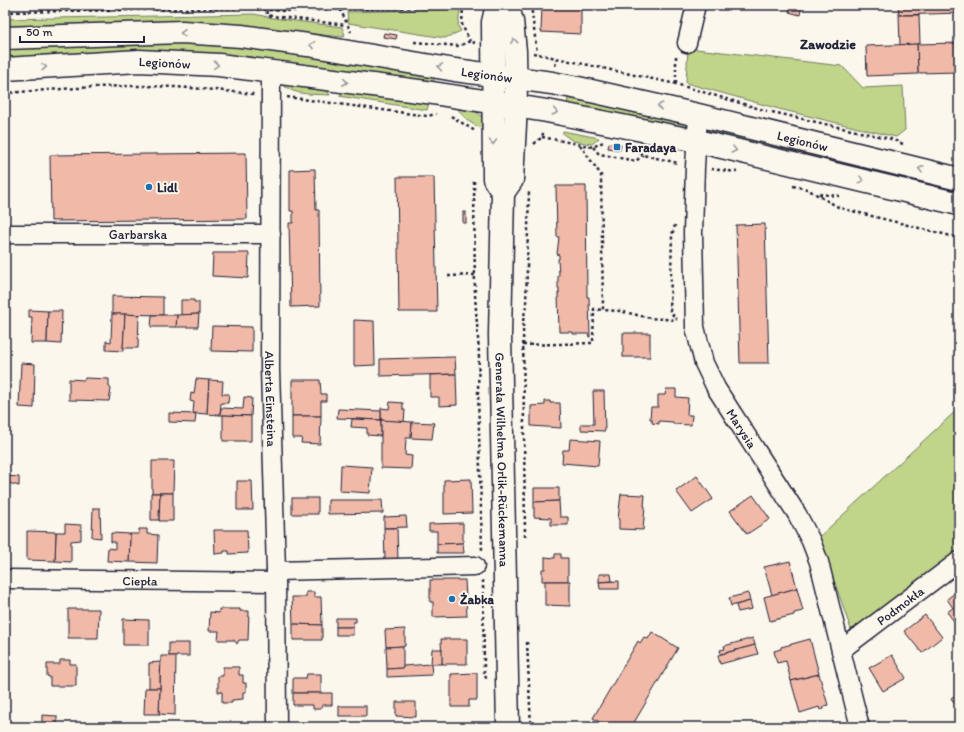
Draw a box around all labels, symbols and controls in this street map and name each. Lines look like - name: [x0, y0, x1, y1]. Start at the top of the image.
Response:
- scale bar: [20, 18, 144, 44]
- text: 50 m: [26, 25, 52, 39]
- one-way arrow: [180, 28, 186, 37]
- district label: Zawodzie: [800, 36, 856, 53]
- one-way arrow: [510, 38, 519, 44]
- one-way arrow: [309, 42, 315, 50]
- street label: Legionów: [138, 54, 191, 71]
- one-way arrow: [213, 60, 219, 69]
- one-way arrow: [41, 62, 47, 71]
- one-way arrow: [437, 63, 443, 72]
- street label: Legionów: [460, 63, 514, 85]
- one-way arrow: [341, 77, 348, 86]
- one-way arrow: [657, 103, 663, 111]
- one-way arrow: [552, 108, 558, 116]
- street label: Legionów: [776, 127, 830, 154]
- one-way arrow: [489, 139, 498, 145]
- place label: Faradaya: [625, 140, 676, 156]
- marker: Faradaya: [612, 142, 622, 152]
- one-way arrow: [731, 145, 738, 154]
- one-way arrow: [918, 166, 924, 174]
- one-way arrow: [858, 176, 864, 184]
- place label: Lidl: [157, 180, 178, 195]
- marker: Lidl: [144, 182, 154, 192]
- street label: Garbarska: [109, 227, 167, 242]
- street label: Alberta Einsteina: [262, 351, 280, 447]
- street label: Generała Wilhelma Orlik-Rückemanna: [493, 352, 512, 568]
- street label: Marysia: [724, 406, 760, 451]
- street label: Ciepła: [122, 573, 158, 588]
- street label: Podmokła: [874, 583, 927, 628]
- place label: Żabka: [460, 592, 495, 607]
- marker: Żabka: [447, 594, 457, 604]

